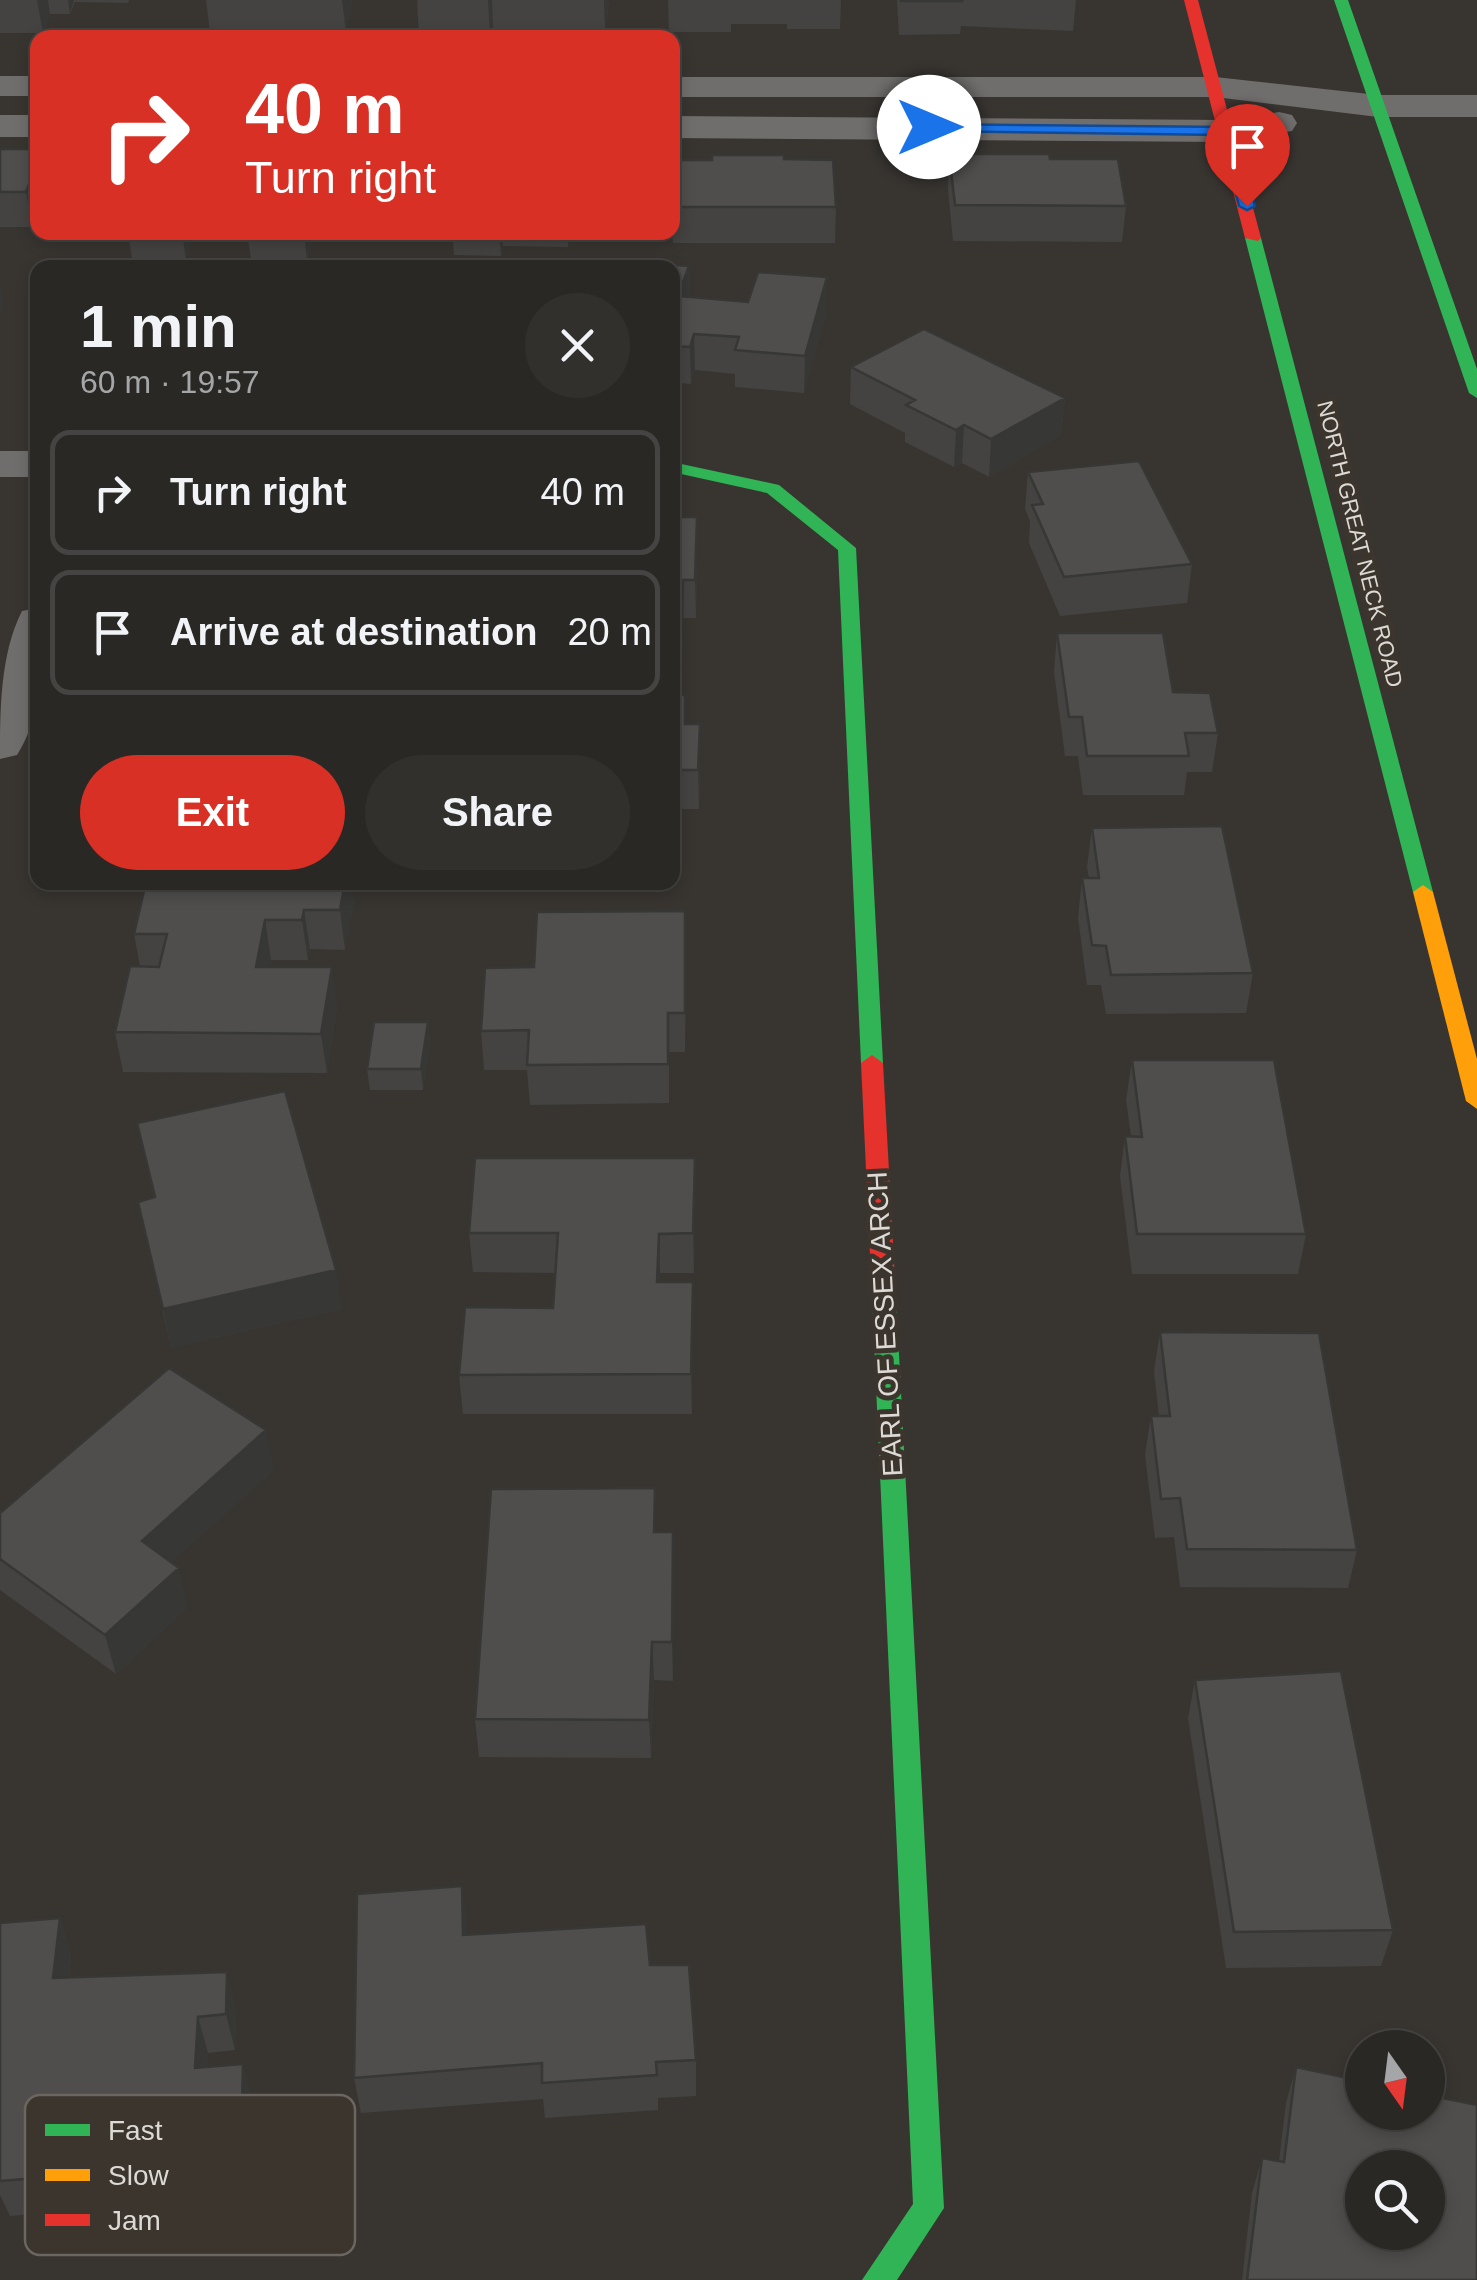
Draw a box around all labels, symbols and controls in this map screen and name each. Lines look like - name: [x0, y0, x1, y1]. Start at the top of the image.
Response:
- icon: right: [80, 70, 210, 200]
- text: 40 m: [245, 70, 405, 148]
- position arrow: [877, 75, 981, 179]
- pin: [1205, 104, 1290, 207]
- icon: arrive: [1220, 119, 1275, 174]
- text: Turn right: [245, 152, 436, 203]
- text: 1 min: [80, 293, 237, 360]
- button: close: [525, 293, 630, 398]
- text: 60 m · 19:57: [80, 364, 260, 400]
- street label: NORTH GREAT NECK ROAD: [1312, 398, 1408, 690]
- icon: right: [85, 465, 140, 520]
- text: Turn right: [170, 471, 347, 513]
- text: 40 m: [541, 471, 625, 513]
- icon: arrive: [85, 605, 140, 660]
- text: Arrive at destination: [170, 611, 537, 653]
- text: 20 m: [567, 611, 652, 653]
- button: Exit: [80, 755, 345, 870]
- button: Share: [365, 755, 630, 870]
- street label: EARL OF ESSEX ARCH: [862, 1171, 908, 1477]
- north arrow: [1345, 2030, 1445, 2130]
- map controls: [1345, 2030, 1445, 2250]
- legend: [25, 2095, 355, 2255]
- text: Fast: [108, 2115, 163, 2146]
- button: search: [1345, 2150, 1445, 2250]
- text: Slow: [108, 2160, 169, 2191]
- text: Jam: [108, 2205, 161, 2236]

